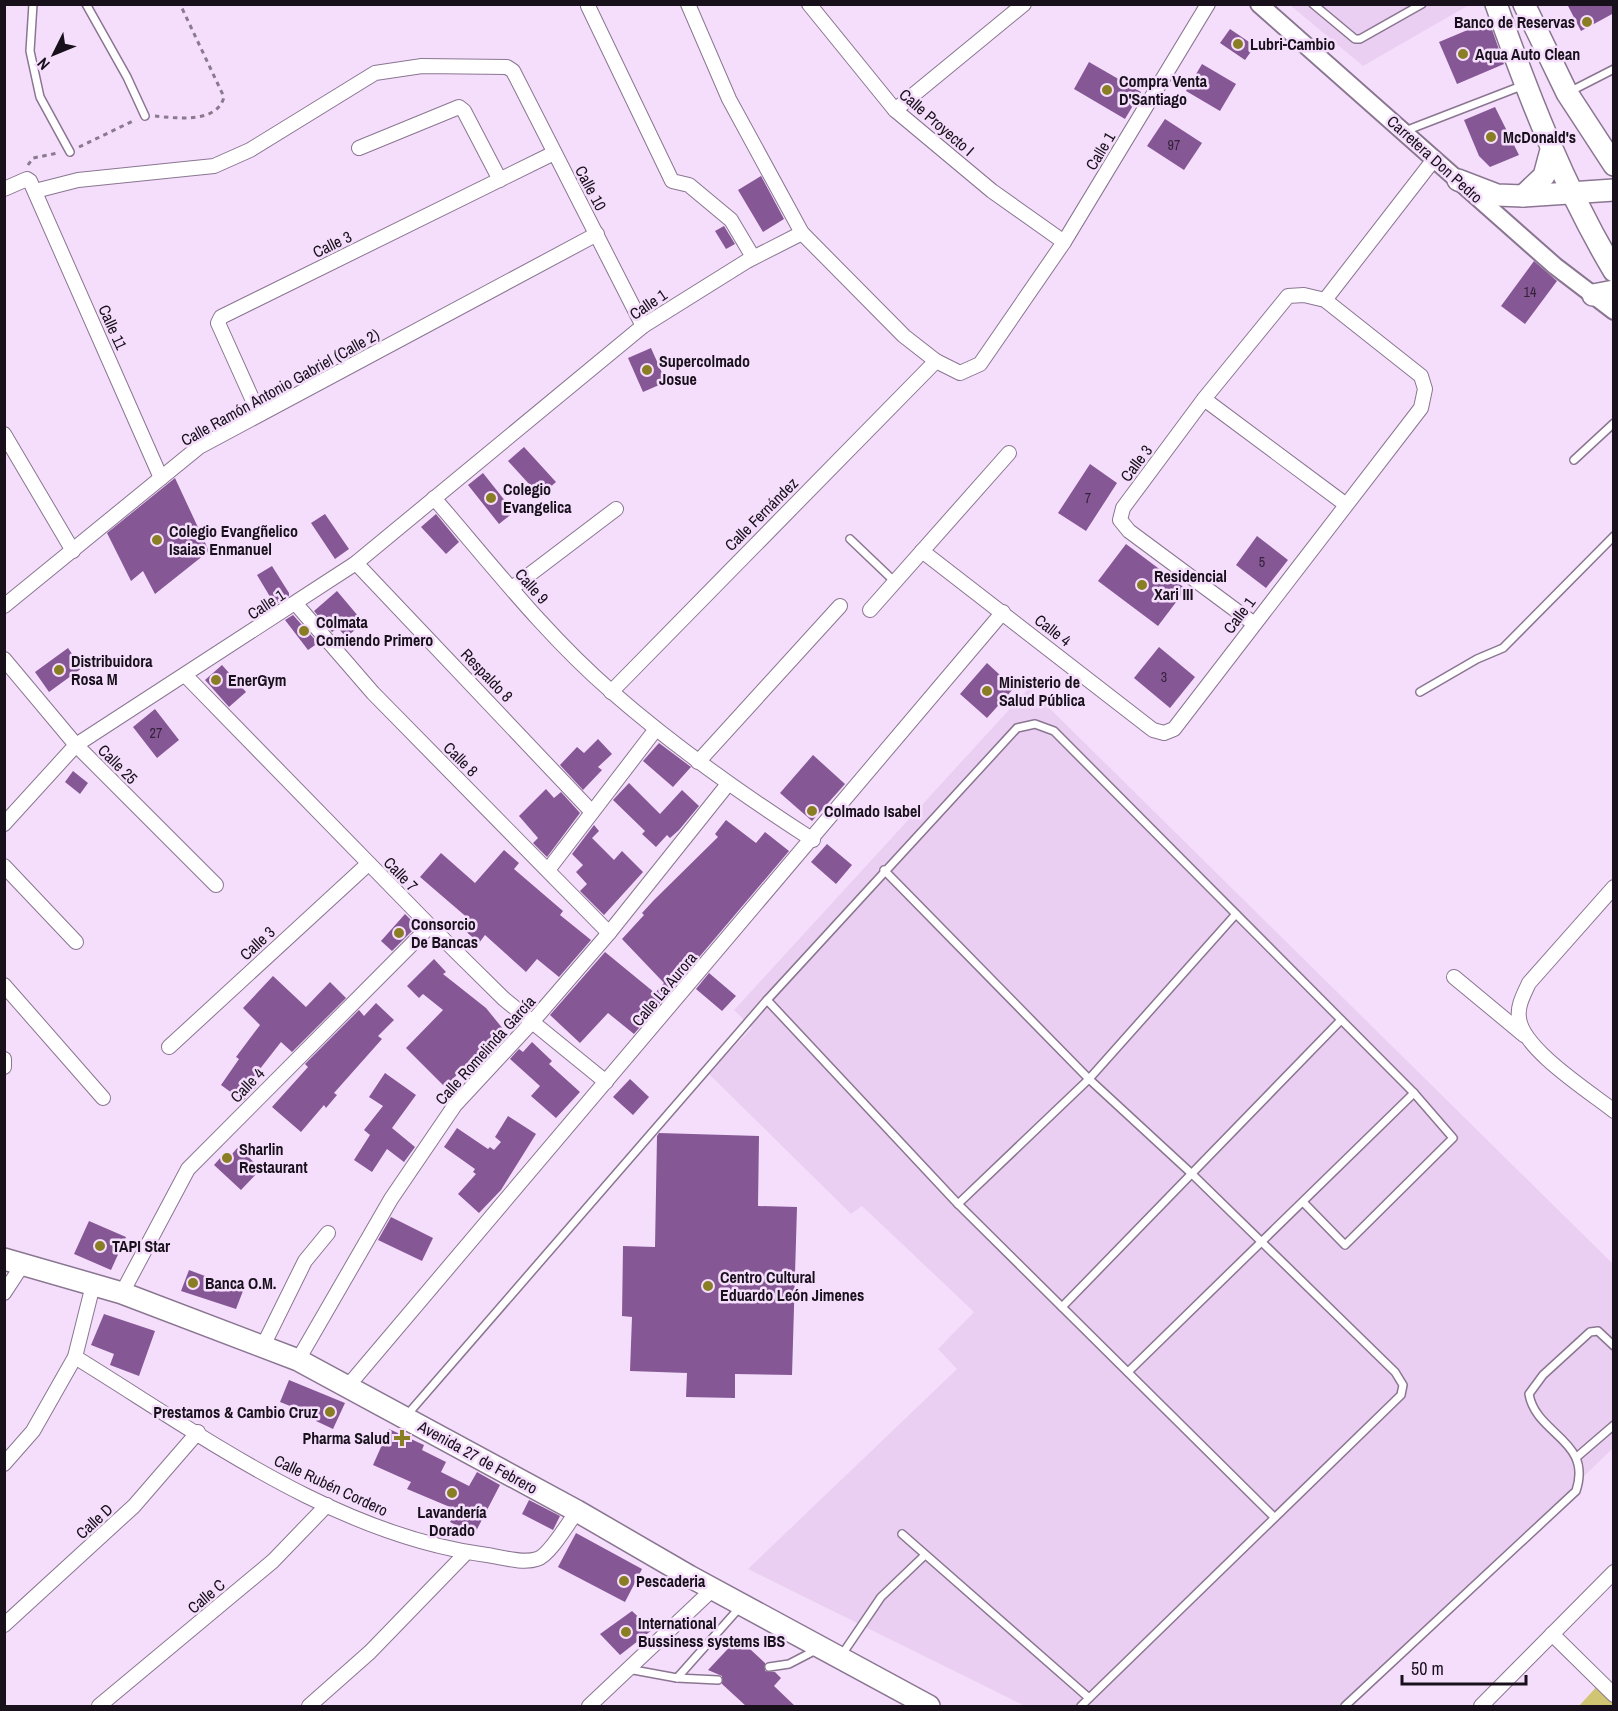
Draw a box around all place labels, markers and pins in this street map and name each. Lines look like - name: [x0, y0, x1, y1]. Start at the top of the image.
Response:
- place label: Banco de Reservas: [1454, 11, 1575, 33]
- marker: Banco de Reservas: [1580, 15, 1594, 29]
- place label: Lubri-Cambio: [1250, 33, 1335, 55]
- marker: Lubri-Cambio: [1231, 37, 1245, 51]
- place label: Aqua Auto Clean: [1475, 43, 1580, 65]
- marker: Aqua Auto Clean: [1456, 47, 1470, 61]
- place label: Compra Venta D'Santiago: [1119, 70, 1208, 110]
- marker: Compra Venta D'Santiago: [1100, 83, 1114, 97]
- place label: McDonald's: [1503, 126, 1576, 148]
- marker: McDonald's: [1484, 130, 1498, 144]
- place label: Supercolmado Josue: [659, 350, 750, 390]
- marker: Supercolmado Josue: [640, 363, 654, 377]
- place label: Colegio Evangelica: [503, 478, 572, 518]
- marker: Colegio Evangelica: [484, 491, 498, 505]
- place label: Colegio Evangñelico Isaias Enmanuel: [169, 520, 298, 560]
- marker: Colegio Evangñelico Isaias Enmanuel: [150, 533, 164, 547]
- place label: Residencial Xari III: [1154, 565, 1227, 605]
- marker: Residencial Xari III: [1135, 578, 1149, 592]
- place label: Colmata Comiendo Primero: [316, 611, 433, 651]
- marker: Colmata Comiendo Primero: [297, 624, 311, 638]
- place label: Distribuidora Rosa M: [71, 650, 153, 690]
- marker: Distribuidora Rosa M: [52, 663, 66, 677]
- place label: EnerGym: [228, 669, 286, 691]
- place label: Ministerio de Salud Pública: [999, 671, 1086, 711]
- marker: EnerGym: [209, 673, 223, 687]
- marker: Ministerio de Salud Pública: [980, 684, 994, 698]
- place label: Colmado Isabel: [824, 800, 921, 822]
- marker: Colmado Isabel: [805, 804, 819, 818]
- place label: Consorcio De Bancas: [411, 913, 478, 953]
- marker: Consorcio De Bancas: [392, 926, 406, 940]
- place label: Sharlin Restaurant: [239, 1138, 308, 1178]
- marker: Sharlin Restaurant: [220, 1151, 234, 1165]
- place label: TAPI Star: [112, 1235, 171, 1257]
- marker: TAPI Star: [93, 1239, 107, 1253]
- place label: Centro Cultural Eduardo León Jimenes: [720, 1266, 864, 1306]
- place label: Banca O.M.: [205, 1272, 276, 1294]
- marker: Banca O.M.: [186, 1276, 200, 1290]
- marker: Centro Cultural Eduardo León Jimenes: [701, 1279, 715, 1293]
- place label: Prestamos & Cambio Cruz: [153, 1401, 318, 1423]
- marker: Prestamos & Cambio Cruz: [323, 1405, 337, 1419]
- place label: Pharma Salud: [302, 1427, 390, 1449]
- marker: Pharma Salud: [395, 1431, 409, 1445]
- marker: Lavandería Dorado: [445, 1486, 459, 1500]
- place label: Lavandería Dorado: [417, 1501, 487, 1541]
- place label: Pescaderia: [636, 1570, 706, 1592]
- marker: Pescaderia: [617, 1574, 631, 1588]
- place label: International Bussiness systems IBS: [638, 1612, 786, 1652]
- marker: International Bussiness systems IBS: [619, 1625, 633, 1639]

